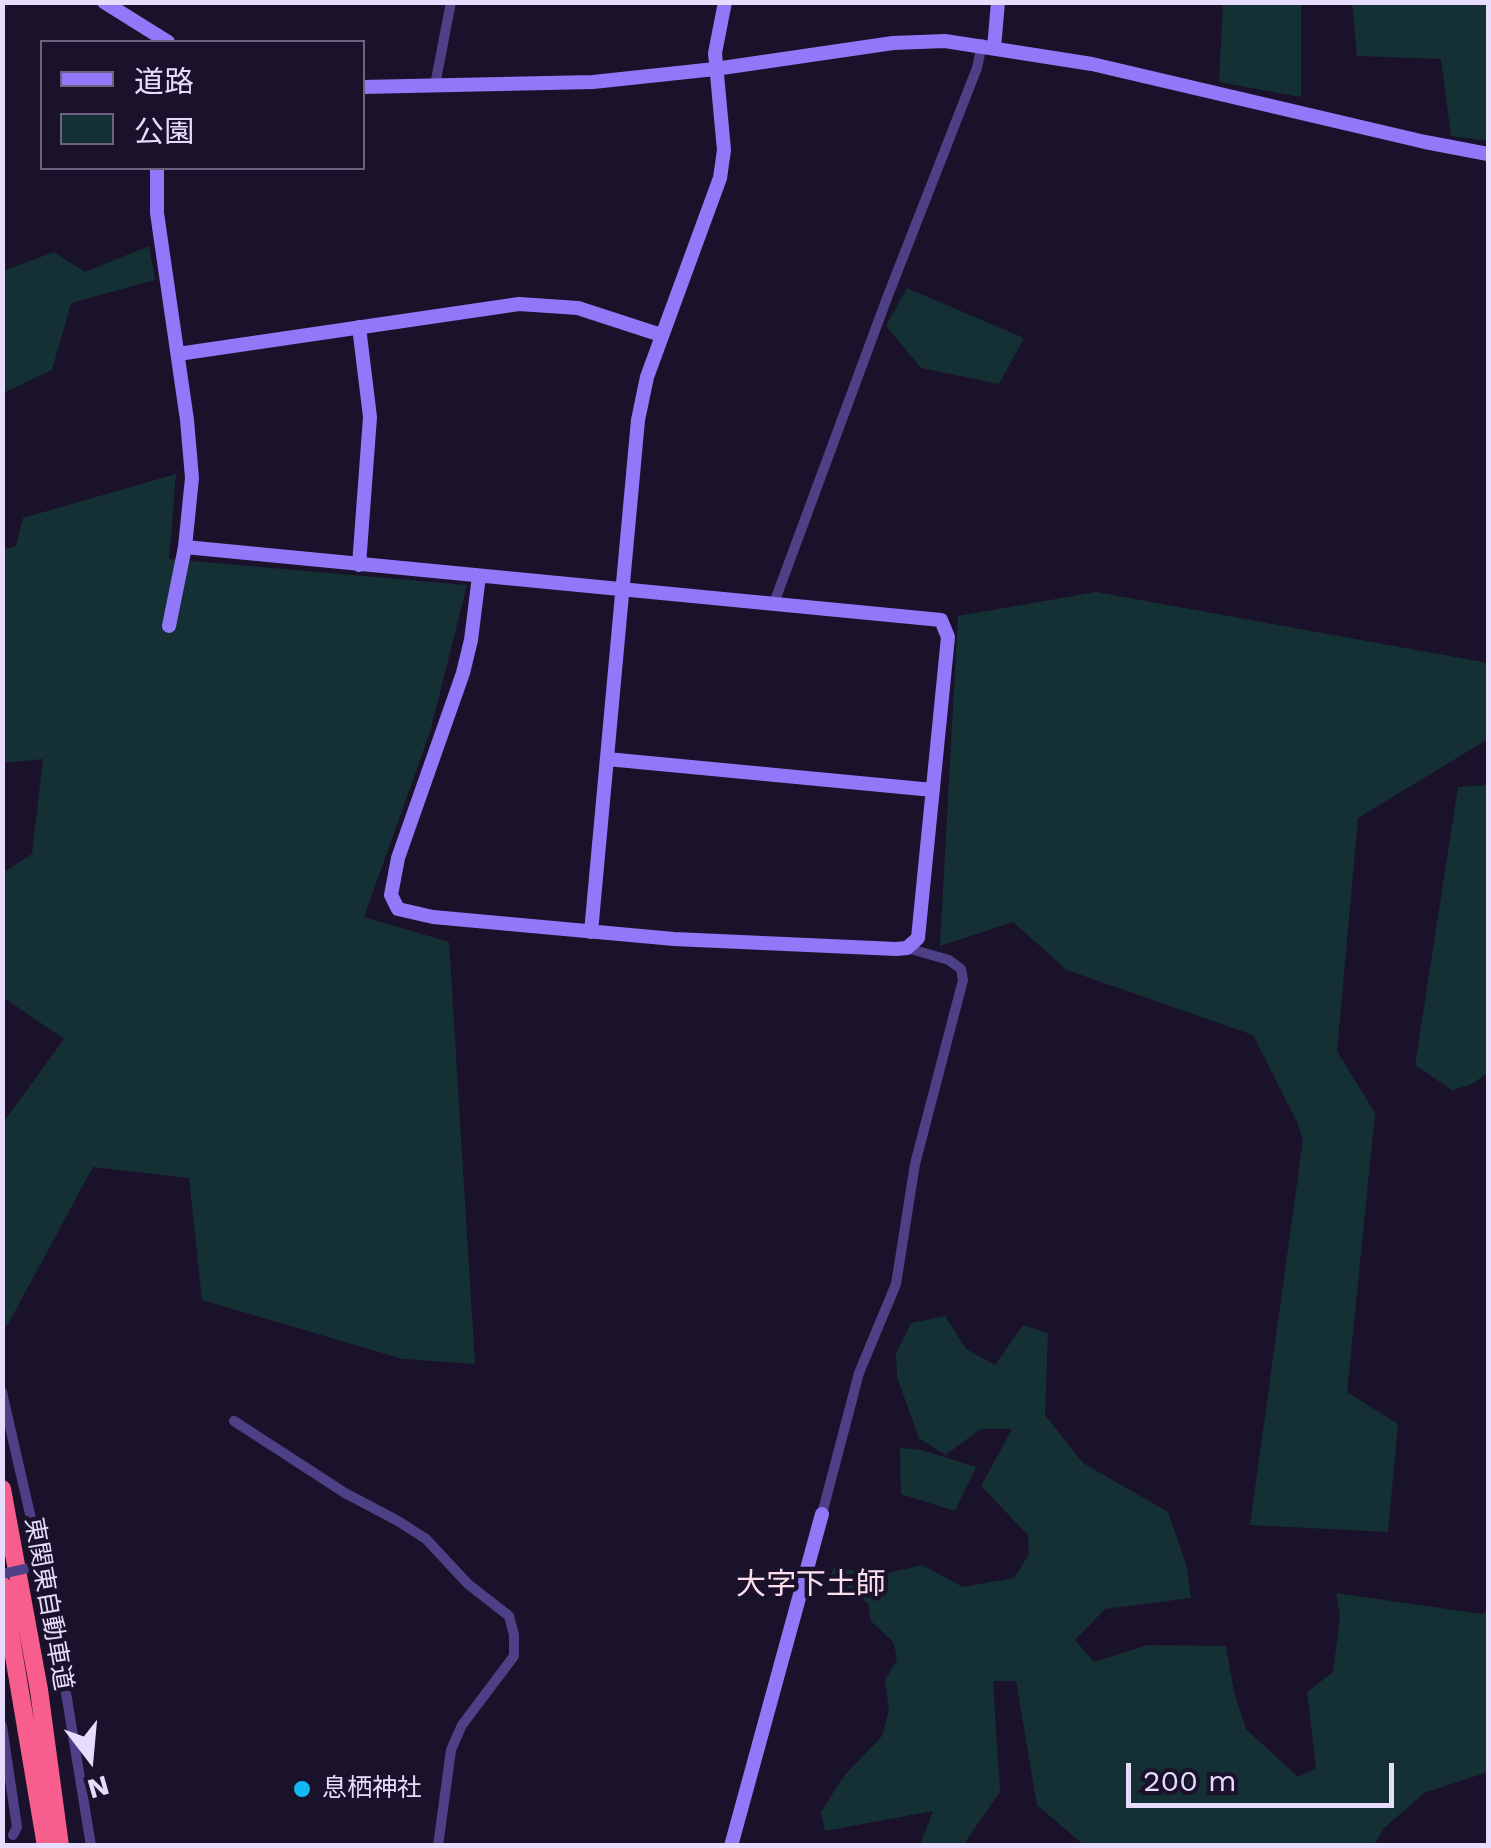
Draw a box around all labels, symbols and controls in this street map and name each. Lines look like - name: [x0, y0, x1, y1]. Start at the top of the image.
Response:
- legend: [40, 40, 365, 170]
- text: 道路: [134, 64, 194, 99]
- text: 公園: [134, 114, 194, 149]
- street label: 東関東自動車道: [18, 1515, 78, 1693]
- district label: 大字下土師: [736, 1567, 886, 1603]
- north arrow: [40, 1708, 140, 1808]
- scale bar: [1131, 1743, 1398, 1805]
- text: 200 m: [1143, 1763, 1237, 1798]
- text: N: [84, 1769, 113, 1806]
- place label: 息栖神社: [322, 1774, 422, 1804]
- marker: 息栖神社: [291, 1778, 313, 1800]

